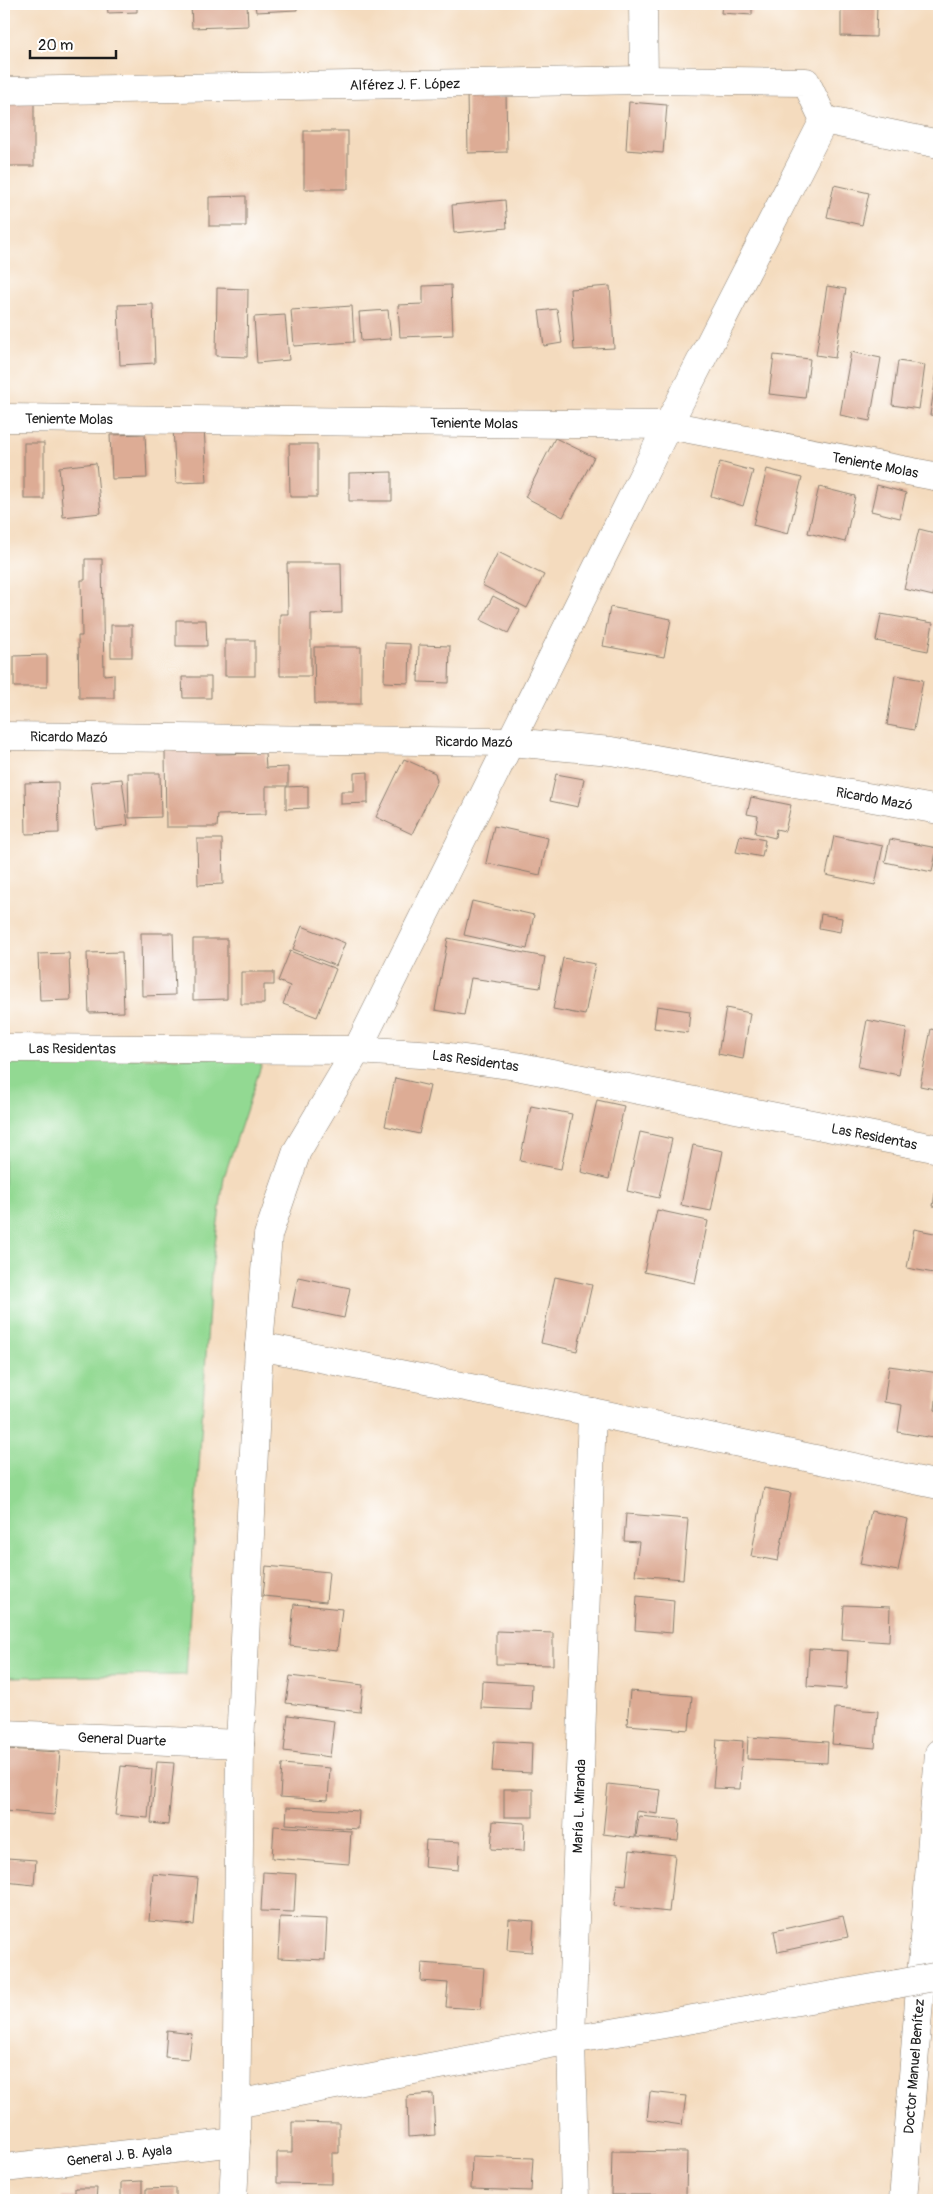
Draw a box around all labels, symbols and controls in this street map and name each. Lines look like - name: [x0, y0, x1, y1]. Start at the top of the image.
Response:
- scale bar: [30, 28, 116, 60]
- text: 20 m: [38, 36, 73, 55]
- street label: Alférez J. F. López: [349, 75, 460, 94]
- street label: Teniente Molas: [25, 410, 114, 428]
- street label: Teniente Molas: [430, 414, 519, 432]
- street label: Teniente Molas: [830, 448, 921, 482]
- street label: Ricardo Mazó: [30, 728, 108, 746]
- street label: Ricardo Mazó: [435, 733, 513, 751]
- street label: Ricardo Mazó: [835, 783, 914, 814]
- street label: Las Residentas: [28, 1040, 116, 1057]
- street label: Las Residentas: [431, 1046, 521, 1075]
- street label: Las Residentas: [830, 1120, 919, 1153]
- street label: General Duarte: [77, 1729, 166, 1749]
- street label: María L. Miranda: [569, 1759, 589, 1854]
- street label: Doctor Manuel Benítez: [900, 1998, 928, 2135]
- street label: General J. B. Ayala: [66, 2141, 173, 2169]

